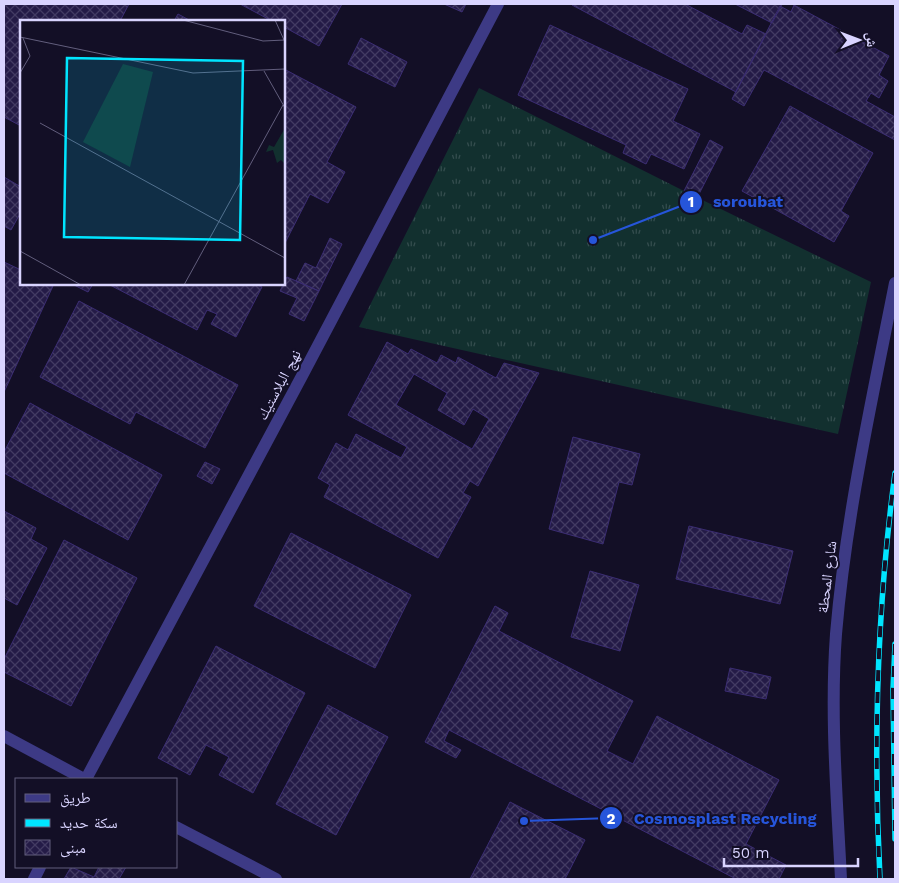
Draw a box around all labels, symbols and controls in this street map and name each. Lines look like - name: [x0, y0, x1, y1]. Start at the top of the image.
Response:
- north arrow: [834, 15, 884, 65]
- inset map: [20, 20, 285, 285]
- text: ش: [863, 32, 880, 47]
- callout: soroubat: [678, 186, 794, 217]
- text: soroubat: [713, 192, 783, 211]
- text: 1: [688, 193, 694, 211]
- street label: نهج البلاستيك: [253, 347, 306, 424]
- street label: شارع المحطة: [814, 540, 841, 614]
- legend: [15, 778, 178, 868]
- text: طريق: [60, 789, 91, 808]
- callout: Cosmosplast Recycling: [599, 803, 826, 834]
- text: Cosmosplast Recycling: [634, 809, 816, 828]
- text: 2: [607, 810, 616, 828]
- text: سكة حديد: [60, 814, 118, 832]
- scale bar: [724, 836, 858, 868]
- text: مبنى: [60, 839, 86, 858]
- text: 50 m: [732, 844, 769, 862]

